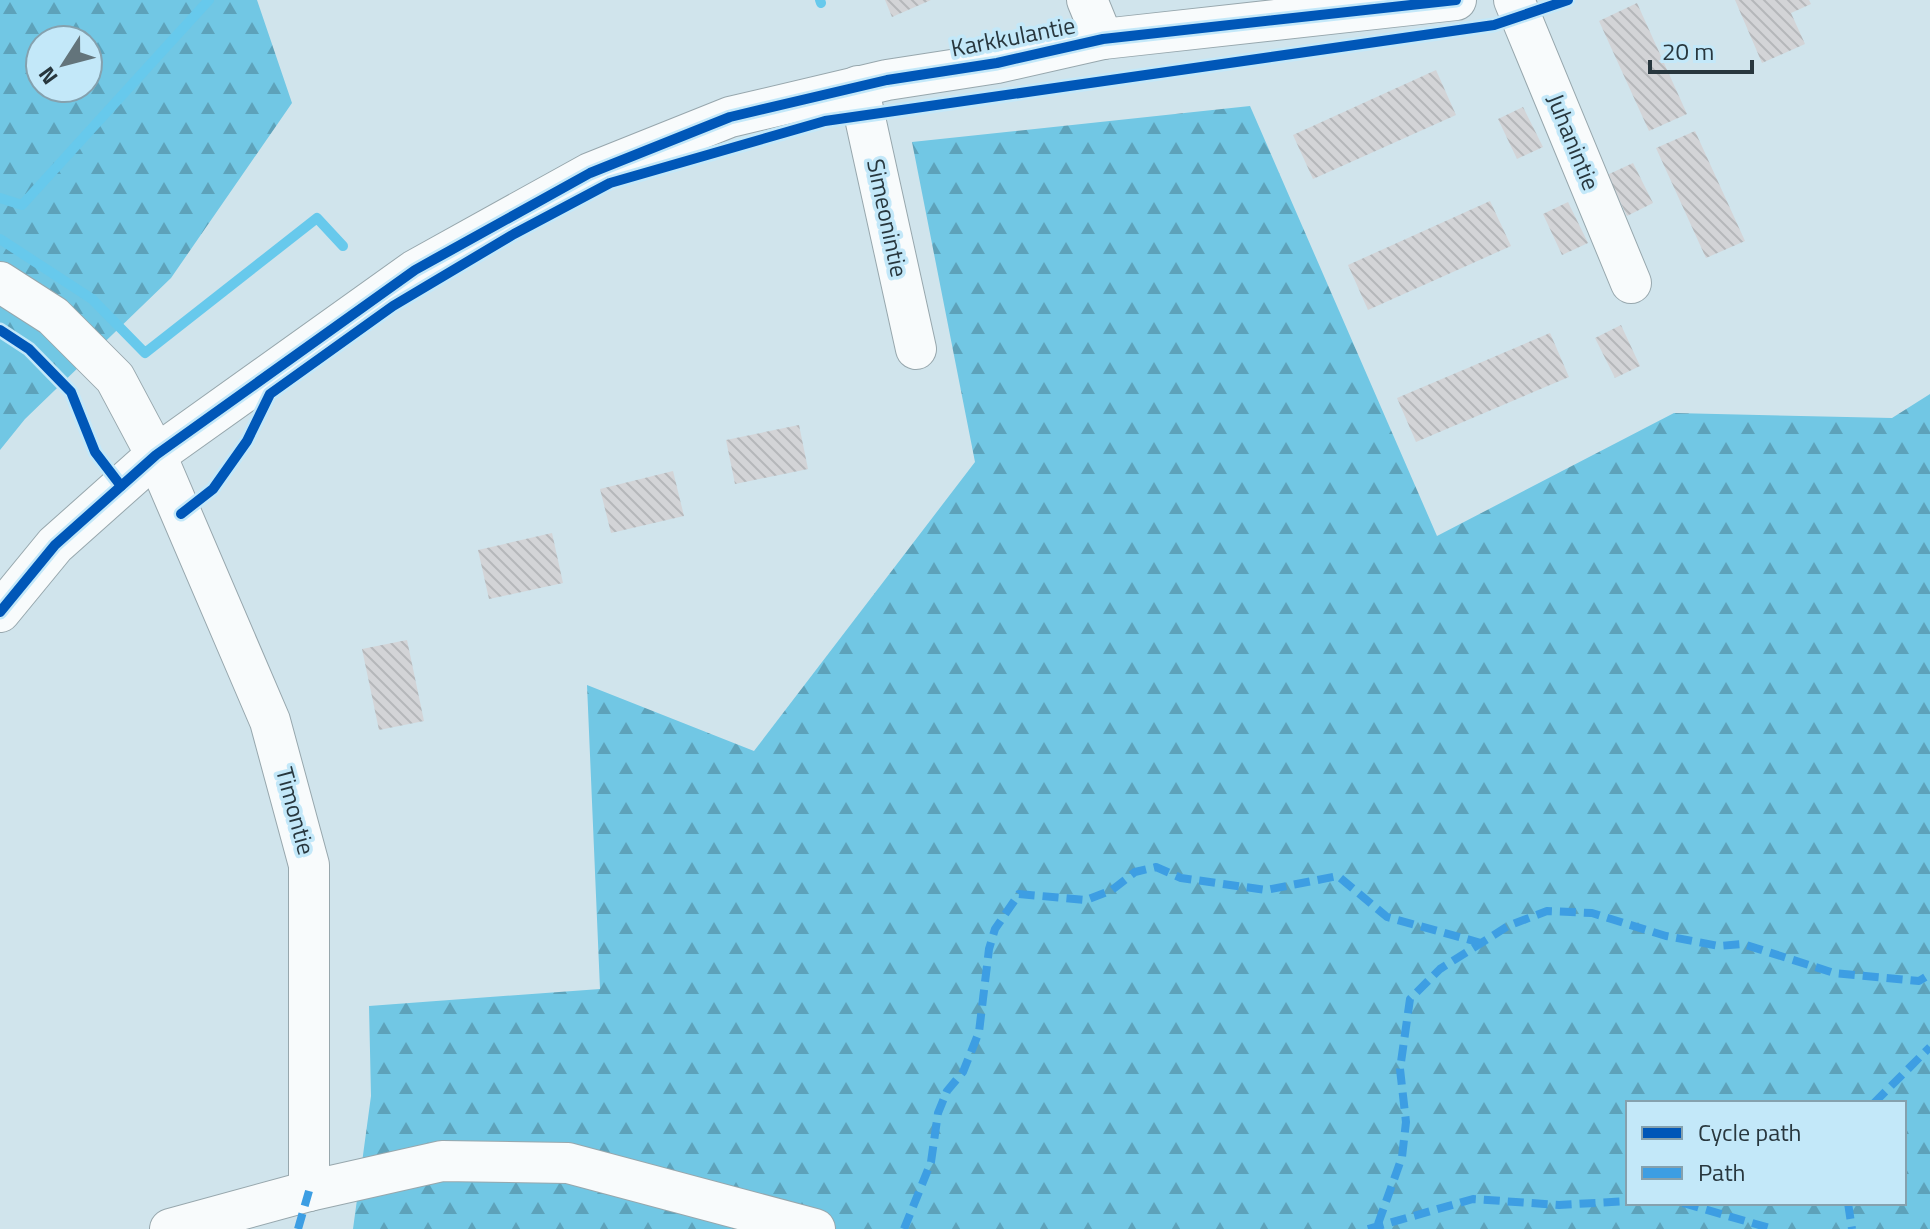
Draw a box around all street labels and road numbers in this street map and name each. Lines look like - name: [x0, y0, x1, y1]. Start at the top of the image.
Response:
- street label: Karkkulantie: [948, 6, 1078, 66]
- street label: Juhanintie: [1538, 88, 1610, 195]
- street label: Simeonintie: [858, 155, 918, 280]
- street label: Timontie: [267, 763, 325, 858]

